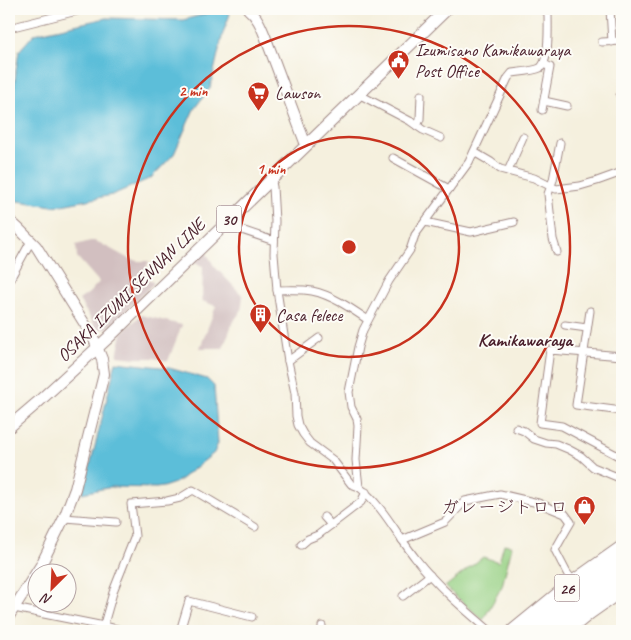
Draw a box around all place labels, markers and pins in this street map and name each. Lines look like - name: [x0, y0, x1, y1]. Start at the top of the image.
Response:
- place label: Izumisano Kamikawaraya Post Office: [415, 39, 571, 82]
- public building icon: Izumisano Kamikawaraya Post Office: [387, 48, 411, 79]
- supermarket icon: Lawson: [247, 81, 271, 112]
- place label: Lawson: [275, 82, 321, 104]
- centre of rings: [340, 238, 358, 256]
- building icon: Casa felece: [248, 303, 272, 334]
- place label: Casa felece: [276, 304, 343, 326]
- shop icon: ガレージトロロ: [572, 495, 596, 526]
- place label: ガレージトロロ: [441, 496, 568, 518]

